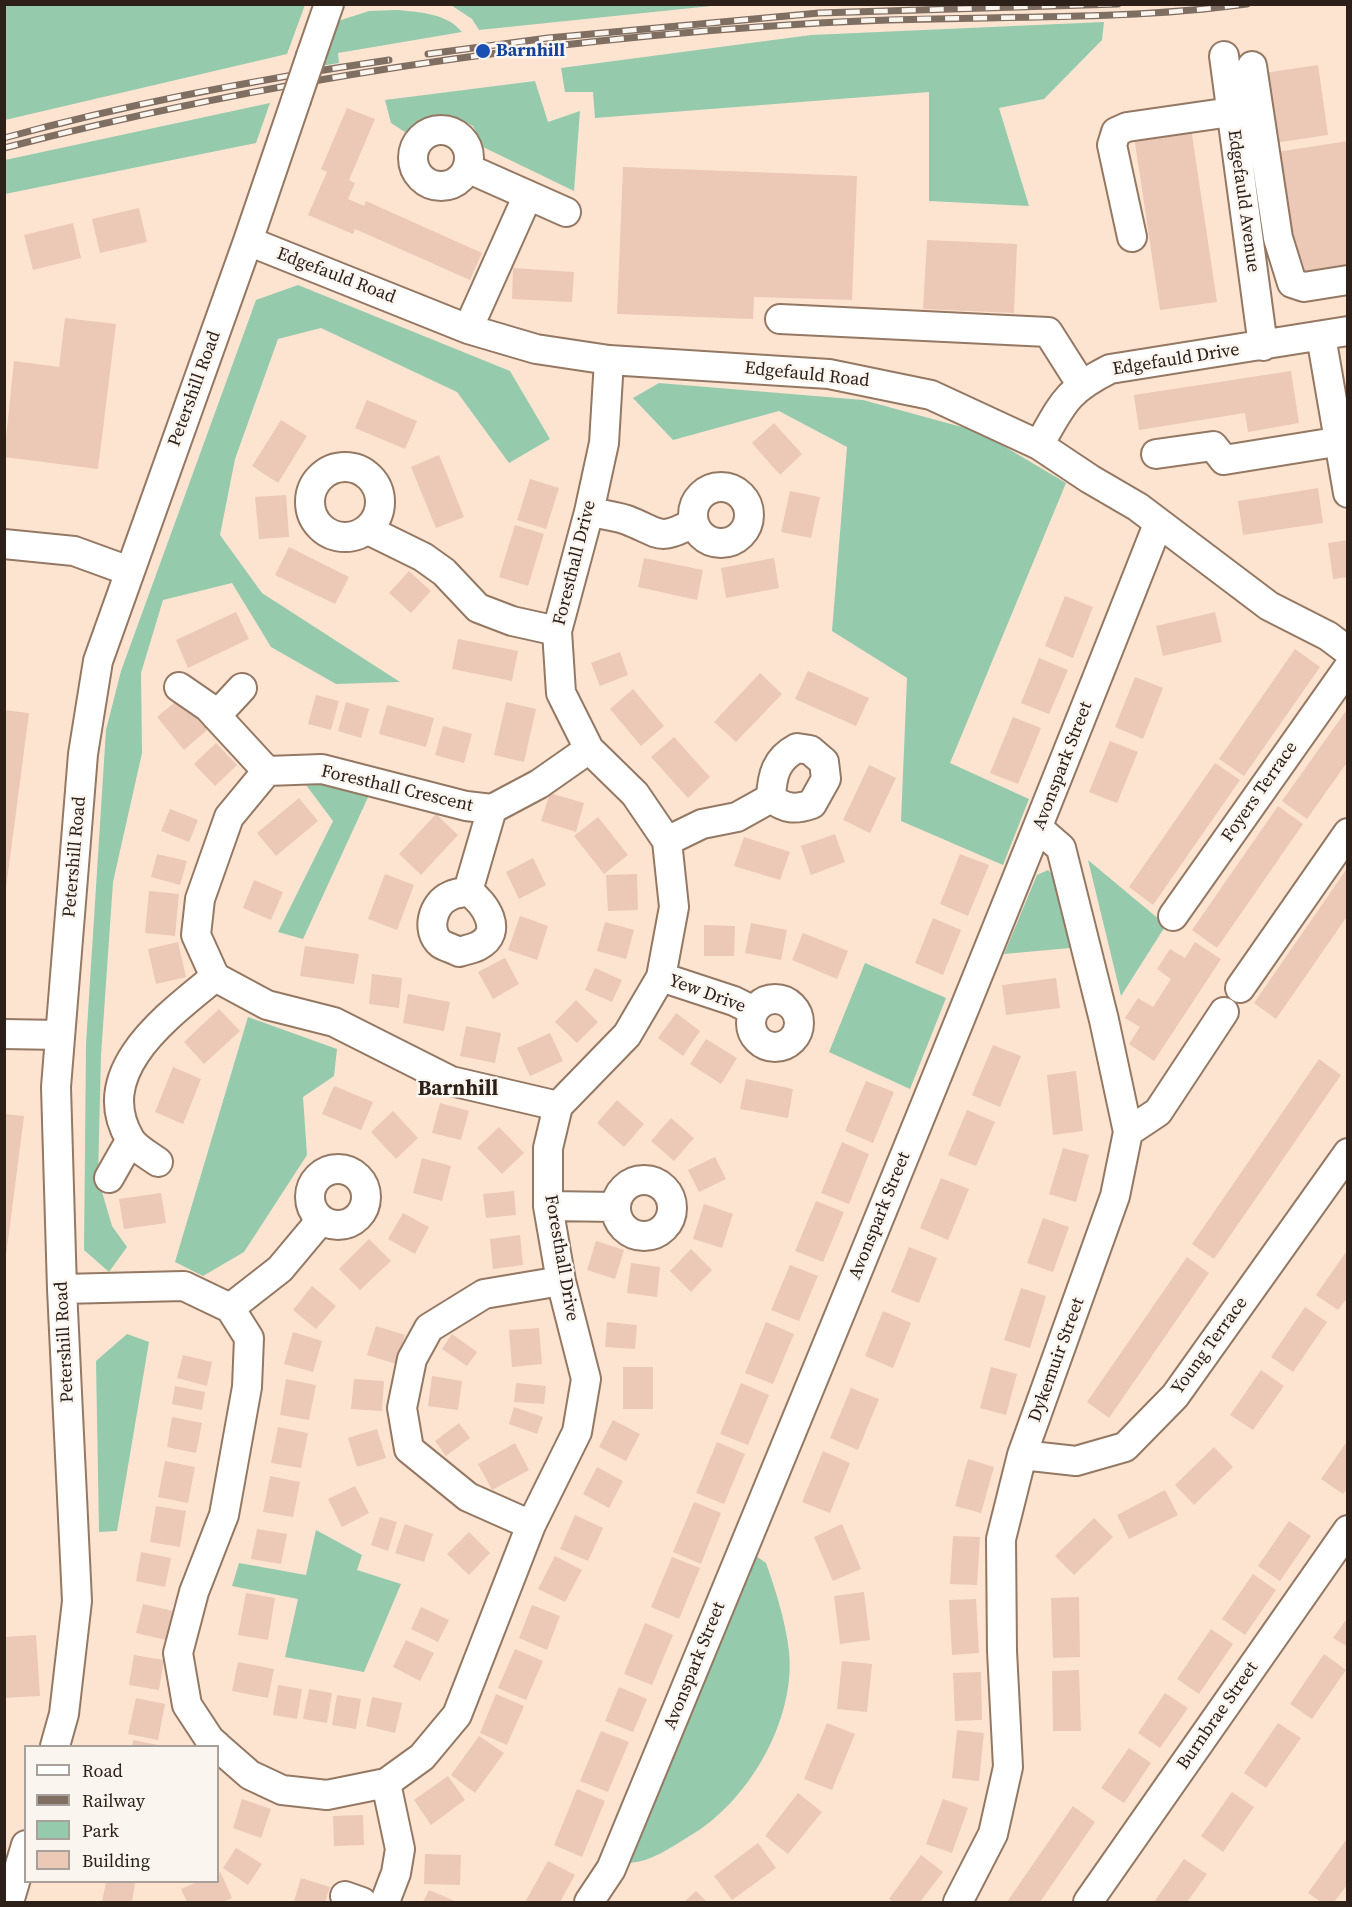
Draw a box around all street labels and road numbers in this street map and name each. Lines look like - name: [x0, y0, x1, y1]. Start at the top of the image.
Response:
- street label: Edgefauld Avenue: [1222, 128, 1264, 274]
- street label: Edgefauld Road: [273, 243, 399, 309]
- street label: Petershill Road: [164, 328, 226, 450]
- street label: Edgefauld Drive: [1111, 339, 1241, 381]
- street label: Edgefauld Road: [743, 358, 871, 392]
- street label: Foresthall Drive: [549, 498, 601, 628]
- street label: Avonspark Street: [1029, 699, 1097, 833]
- street label: Foyers Terrace: [1217, 738, 1303, 846]
- street label: Foresthall Crescent: [319, 761, 475, 817]
- street label: Petershill Road: [59, 796, 91, 918]
- street label: Yew Drive: [666, 970, 748, 1018]
- street label: Avonspark Street: [845, 1149, 915, 1283]
- street label: Foresthall Drive: [539, 1193, 583, 1323]
- street label: Petershill Road: [51, 1281, 79, 1403]
- street label: Young Terrace: [1167, 1293, 1253, 1399]
- street label: Dykemuir Street: [1025, 1295, 1089, 1425]
- street label: Avonspark Street: [660, 1599, 730, 1733]
- street label: Burnbrae Street: [1173, 1658, 1263, 1774]

